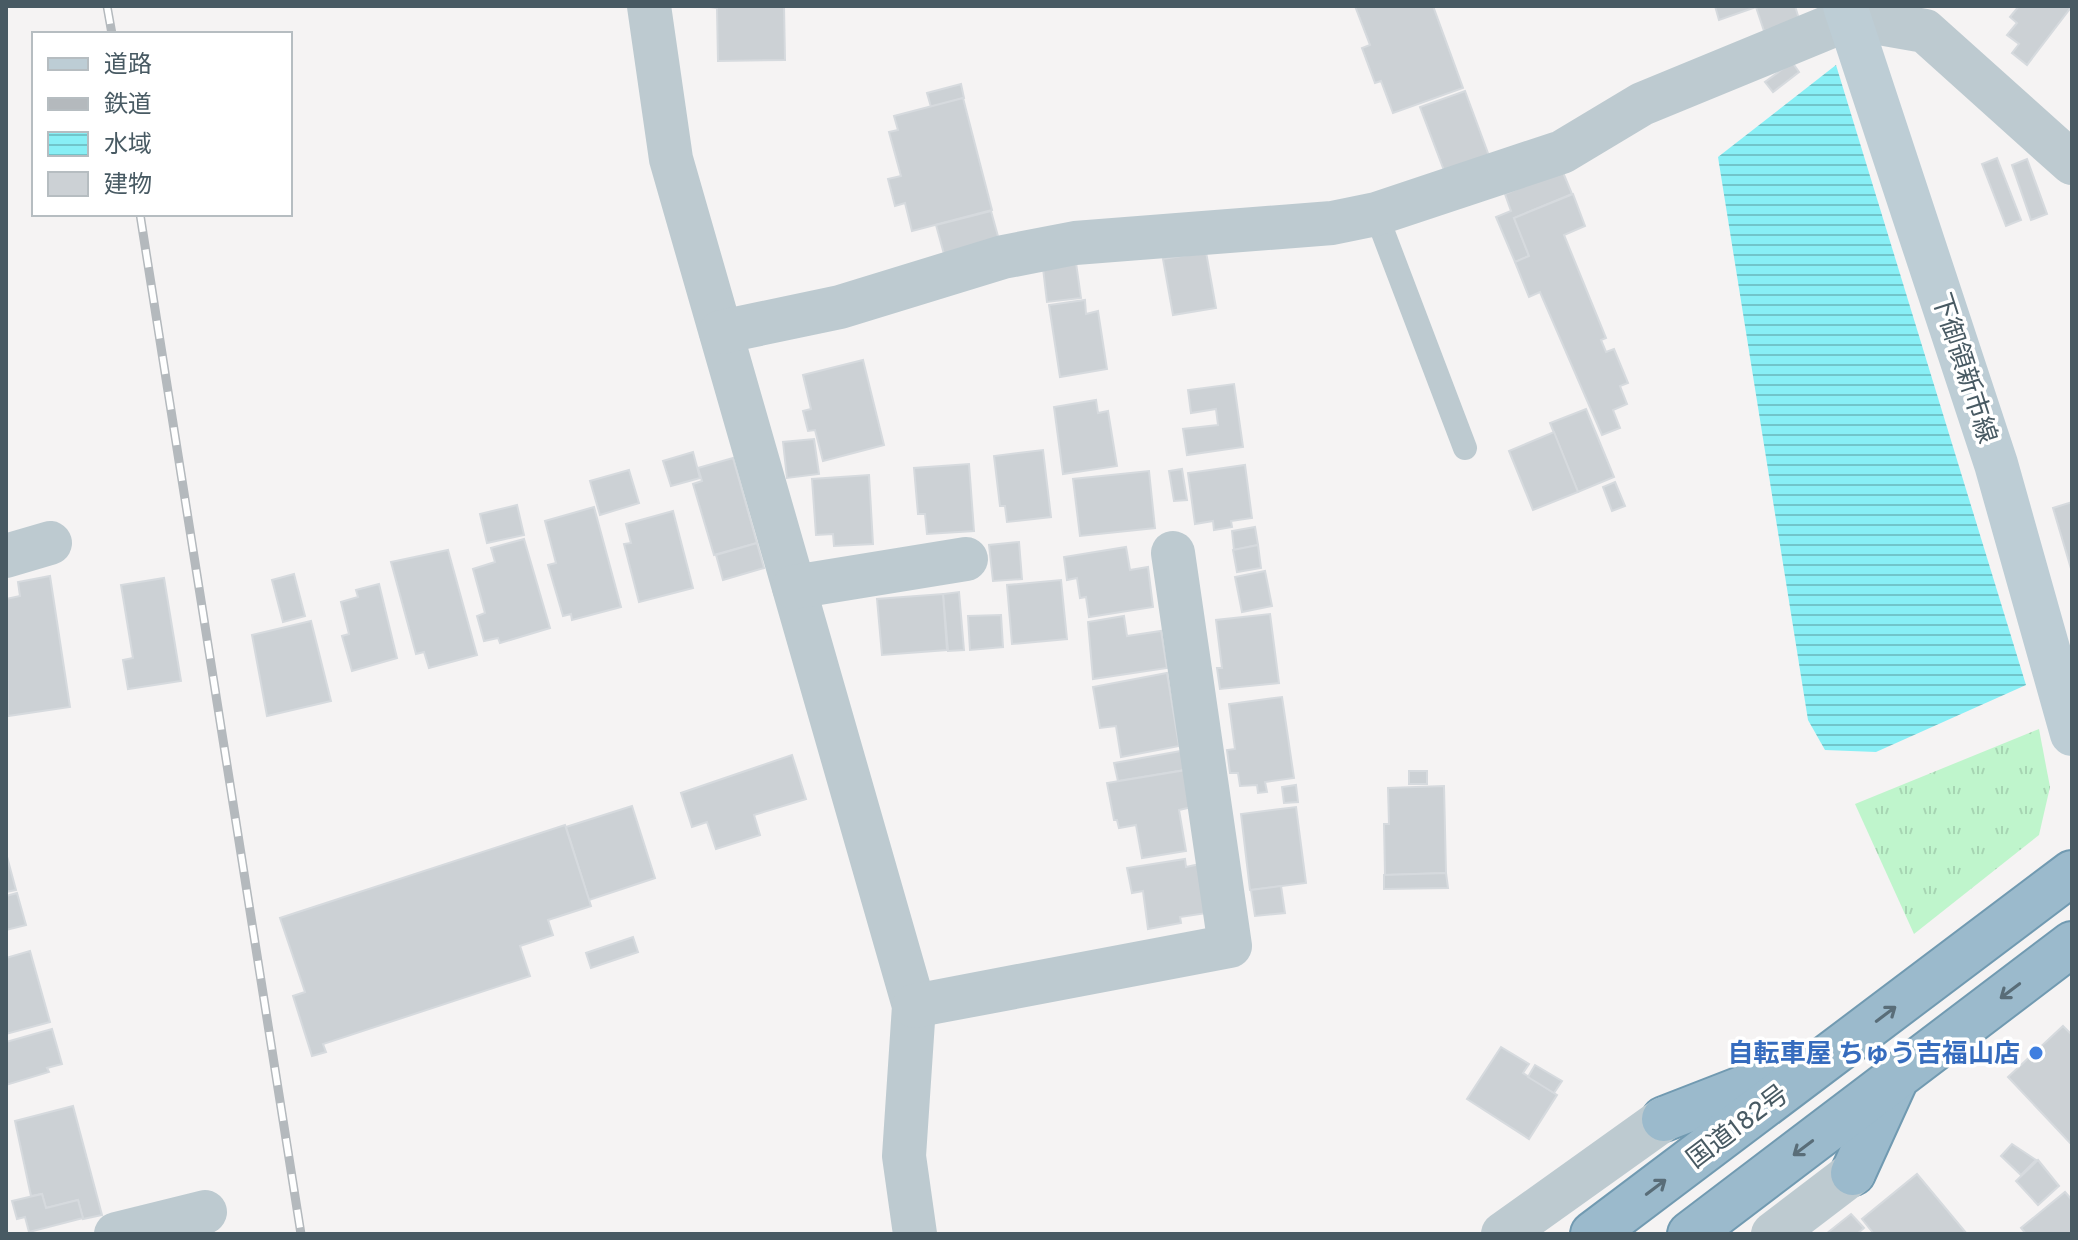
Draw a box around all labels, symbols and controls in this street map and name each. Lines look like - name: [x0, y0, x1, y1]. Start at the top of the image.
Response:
- legend: [32, 32, 292, 216]
- text: 道路: [104, 51, 152, 81]
- text: 鉄道: [104, 91, 152, 121]
- text: 水域: [104, 131, 152, 161]
- text: 建物: [104, 171, 152, 201]
- street label: 下御領新市線: [1923, 289, 2002, 448]
- one-way arrow: [2000, 982, 2021, 999]
- one-way arrow: [1874, 1005, 1896, 1022]
- place label: 自転車屋 ちゅう吉福山店: [1727, 1039, 2020, 1072]
- marker: 自転車屋 ちゅう吉福山店: [2027, 1044, 2045, 1062]
- street label: 国道182号: [1681, 1079, 1796, 1177]
- one-way arrow: [1793, 1140, 1814, 1157]
- one-way arrow: [1644, 1179, 1666, 1196]

